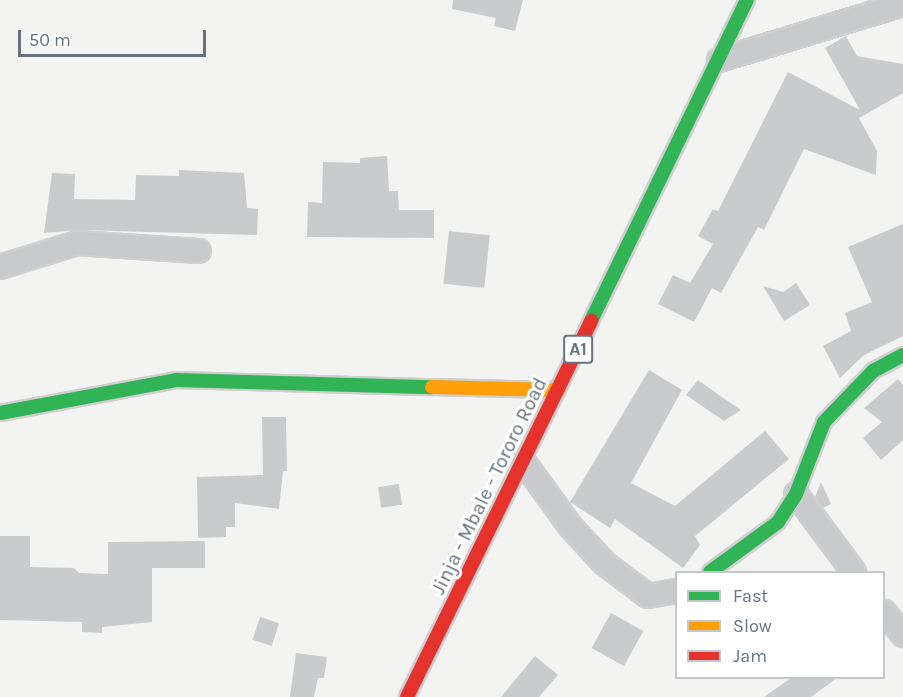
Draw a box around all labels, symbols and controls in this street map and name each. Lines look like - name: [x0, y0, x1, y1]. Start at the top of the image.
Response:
- scale bar: [21, 18, 208, 56]
- text: 50 m: [29, 29, 71, 51]
- road number: A1: [563, 334, 593, 364]
- street label: Jinja - Mbale - Tororo Road: [426, 374, 552, 598]
- legend: [675, 571, 885, 679]
- text: Fast: [733, 585, 768, 607]
- text: Slow: [733, 615, 772, 637]
- text: Jam: [733, 645, 767, 667]

